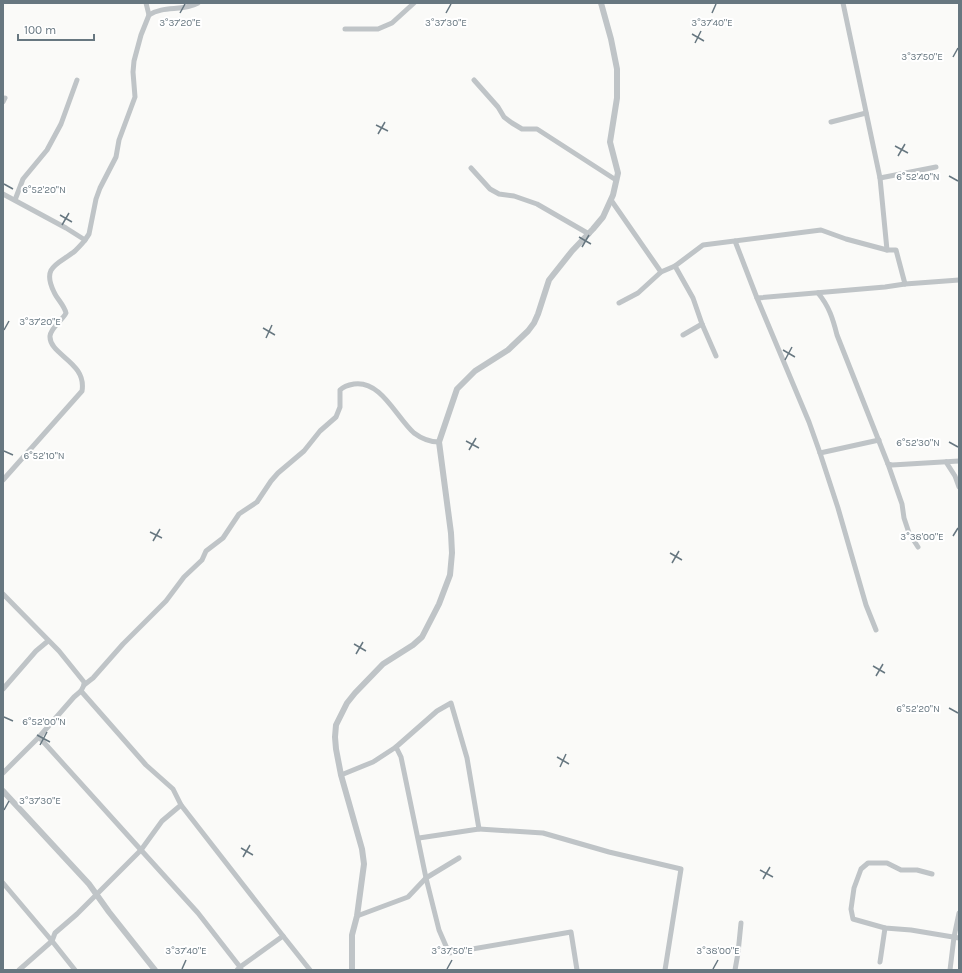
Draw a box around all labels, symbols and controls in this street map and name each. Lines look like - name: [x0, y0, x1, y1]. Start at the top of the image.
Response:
- scale bar: [18, 16, 94, 42]
- text: 3°37'20"E: [159, 17, 201, 29]
- text: 3°37'30"E: [425, 17, 467, 29]
- text: 3°37'40"E: [691, 17, 733, 29]
- text: 100 m: [24, 23, 56, 37]
- text: 3°37'50"E: [901, 51, 943, 63]
- text: 6°52'40"N: [896, 171, 940, 183]
- text: 6°52'20"N: [22, 184, 66, 196]
- text: 3°37'20"E: [19, 316, 61, 328]
- text: 6°52'30"N: [896, 437, 940, 449]
- text: 6°52'10"N: [23, 450, 65, 462]
- text: 3°38'00"E: [900, 531, 944, 543]
- text: 6°52'20"N: [896, 703, 940, 715]
- text: 6°52'00"N: [22, 716, 66, 728]
- text: 3°37'30"E: [19, 795, 61, 807]
- text: 3°37'40"E: [165, 945, 207, 957]
- text: 3°37'50"E: [431, 945, 473, 957]
- text: 3°38'00"E: [696, 945, 740, 957]

